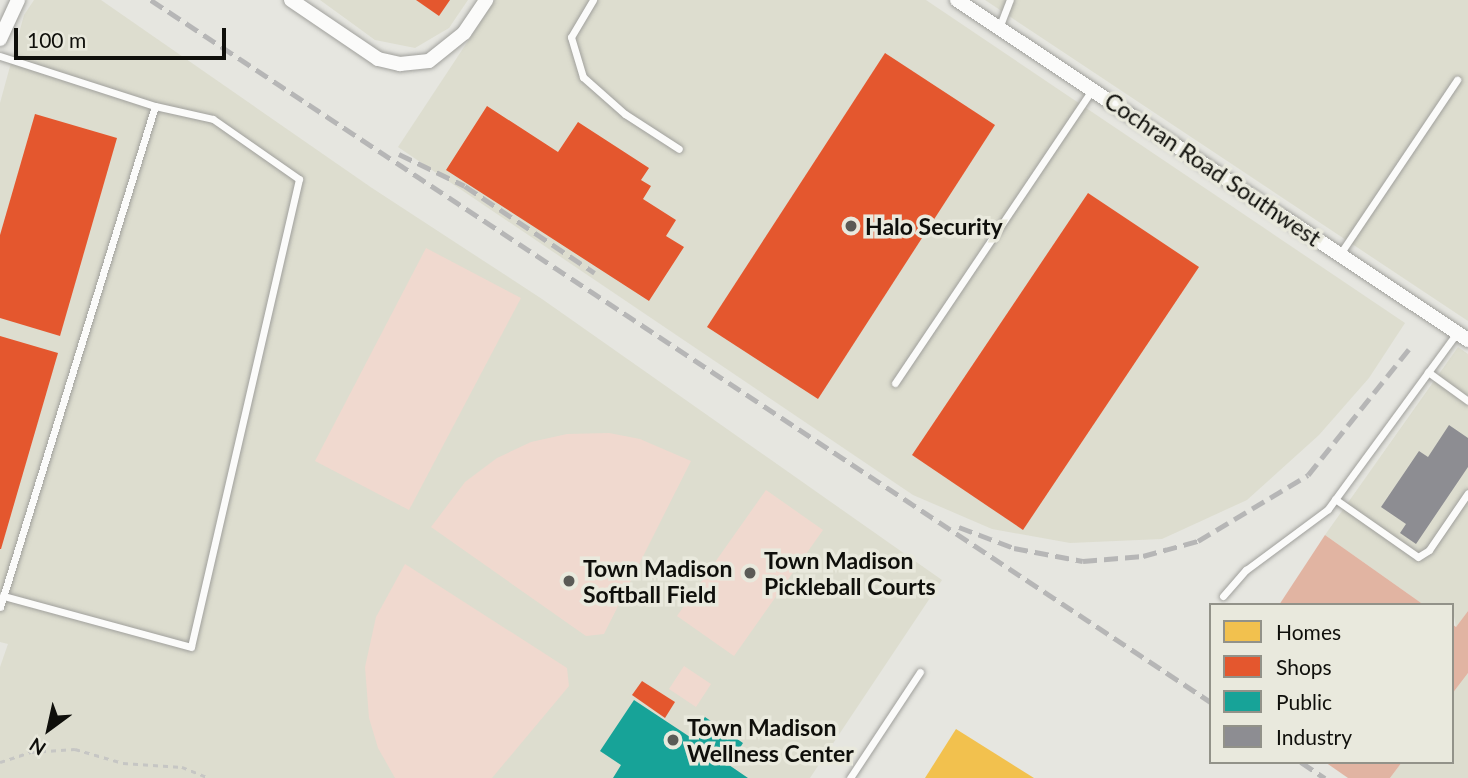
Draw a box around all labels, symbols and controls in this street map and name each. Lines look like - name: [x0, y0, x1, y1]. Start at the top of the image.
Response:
- scale bar: [18, 14, 229, 58]
- text: 100 m: [27, 27, 86, 52]
- street label: Cochran Road Southwest: [1100, 86, 1326, 252]
- place label: Halo Security: [865, 212, 1003, 240]
- marker: Halo Security: [843, 218, 859, 234]
- place label: Town Madison Pickleball Courts: [764, 546, 936, 600]
- place label: Town Madison Softball Field: [583, 554, 732, 608]
- marker: Town Madison Pickleball Courts: [742, 565, 758, 581]
- marker: Town Madison Softball Field: [561, 573, 577, 589]
- legend: [1209, 603, 1454, 764]
- text: Homes: [1276, 619, 1341, 644]
- text: Shops: [1276, 654, 1332, 679]
- text: Public: [1276, 689, 1332, 714]
- north arrow: [14, 694, 84, 764]
- place label: Town Madison Wellness Center: [687, 713, 854, 767]
- text: Industry: [1276, 724, 1352, 749]
- marker: Town Madison Wellness Center: [665, 732, 681, 748]
- text: N: [25, 733, 50, 761]

